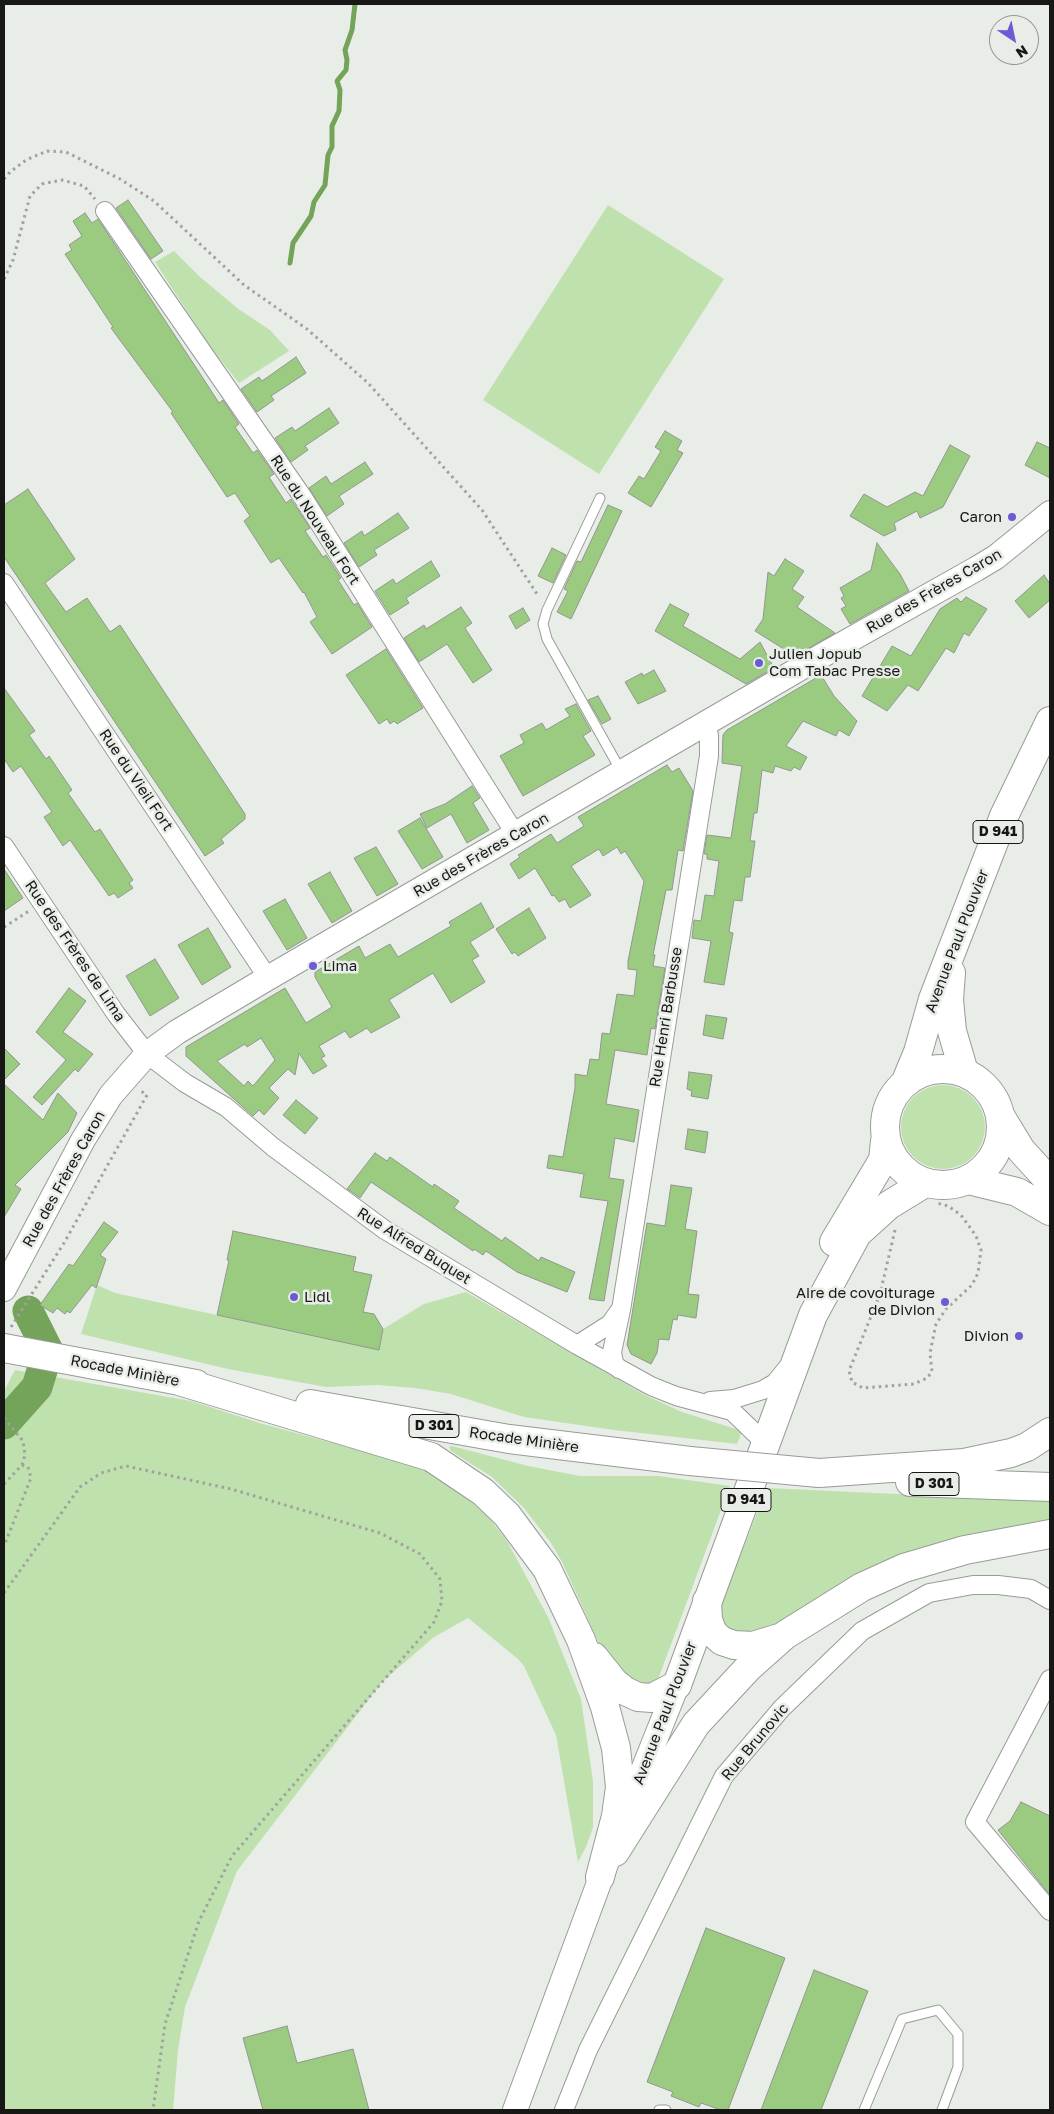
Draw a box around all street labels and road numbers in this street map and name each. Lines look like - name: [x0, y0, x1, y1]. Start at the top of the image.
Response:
- street label: Rue du Nouveau Fort: [266, 452, 364, 588]
- street label: Rue des Frères Caron: [863, 545, 1005, 637]
- street label: Rue du Vieil Fort: [95, 726, 177, 834]
- street label: Rue des Frères Caron: [410, 809, 552, 901]
- road number: D 941: [973, 820, 1023, 844]
- street label: Avenue Paul Plouvier: [921, 867, 993, 1015]
- street label: Rue des Frères de Lima: [21, 877, 129, 1025]
- street label: Rue Henri Barbusse: [646, 946, 686, 1088]
- street label: Rue des Frères Caron: [19, 1108, 109, 1250]
- street label: Rue Alfred Buquet: [354, 1204, 474, 1288]
- street label: Rocade Minière: [69, 1352, 181, 1390]
- road number: D 301: [409, 1414, 459, 1438]
- street label: Rocade Minière: [468, 1423, 580, 1457]
- road number: D 301: [909, 1472, 959, 1496]
- road number: D 941: [721, 1488, 771, 1512]
- street label: Avenue Paul Plouvier: [629, 1639, 701, 1787]
- street label: Rue Brunovic: [718, 1700, 792, 1784]

